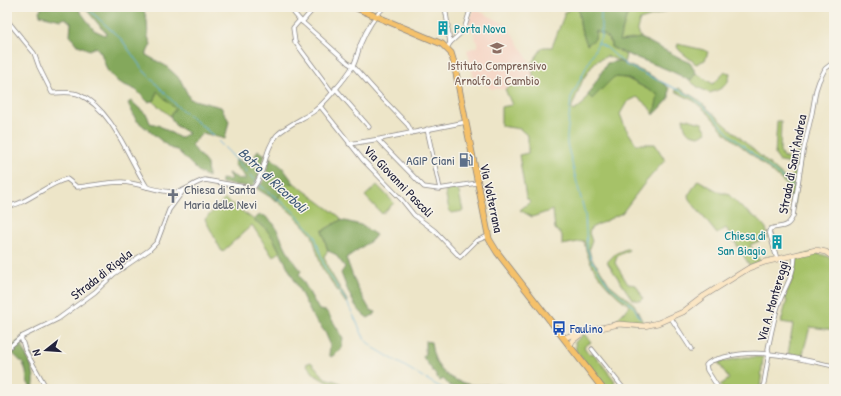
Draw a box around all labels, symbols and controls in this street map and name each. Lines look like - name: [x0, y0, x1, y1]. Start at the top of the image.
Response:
- place label: Porta Nova: [454, 19, 506, 37]
- building icon: Porta Nova: [435, 20, 451, 36]
- school or university icon: Istituto Comprensivo Arnolfo di Cambio: [489, 40, 505, 56]
- place label: Istituto Comprensivo Arnolfo di Cambio: [448, 56, 547, 89]
- street label: Strada di Sant'Andrea: [774, 113, 810, 215]
- street label: Via Giovanni Pascoli: [360, 141, 438, 221]
- water label: Botro di Ricorboli: [235, 143, 313, 218]
- place label: AGIP Ciani: [406, 151, 455, 169]
- fuel station icon: AGIP Ciani: [458, 152, 474, 168]
- street label: Via Volterrana: [476, 162, 508, 234]
- place label: Chiesa di Santa Maria delle Nevi: [184, 180, 257, 213]
- church icon: Chiesa di Santa Maria delle Nevi: [165, 188, 181, 204]
- place label: Chiesa di San Biagio: [718, 226, 766, 259]
- building icon: Chiesa di San Biagio: [769, 234, 785, 250]
- street label: Strada di Rigola: [67, 244, 135, 304]
- street label: Via A. Montereggi: [752, 258, 792, 344]
- place label: Faulino: [569, 319, 603, 337]
- bus stop icon: Faulino: [551, 320, 567, 336]
- north arrow: [26, 330, 66, 370]
- text: N: [29, 348, 44, 358]

